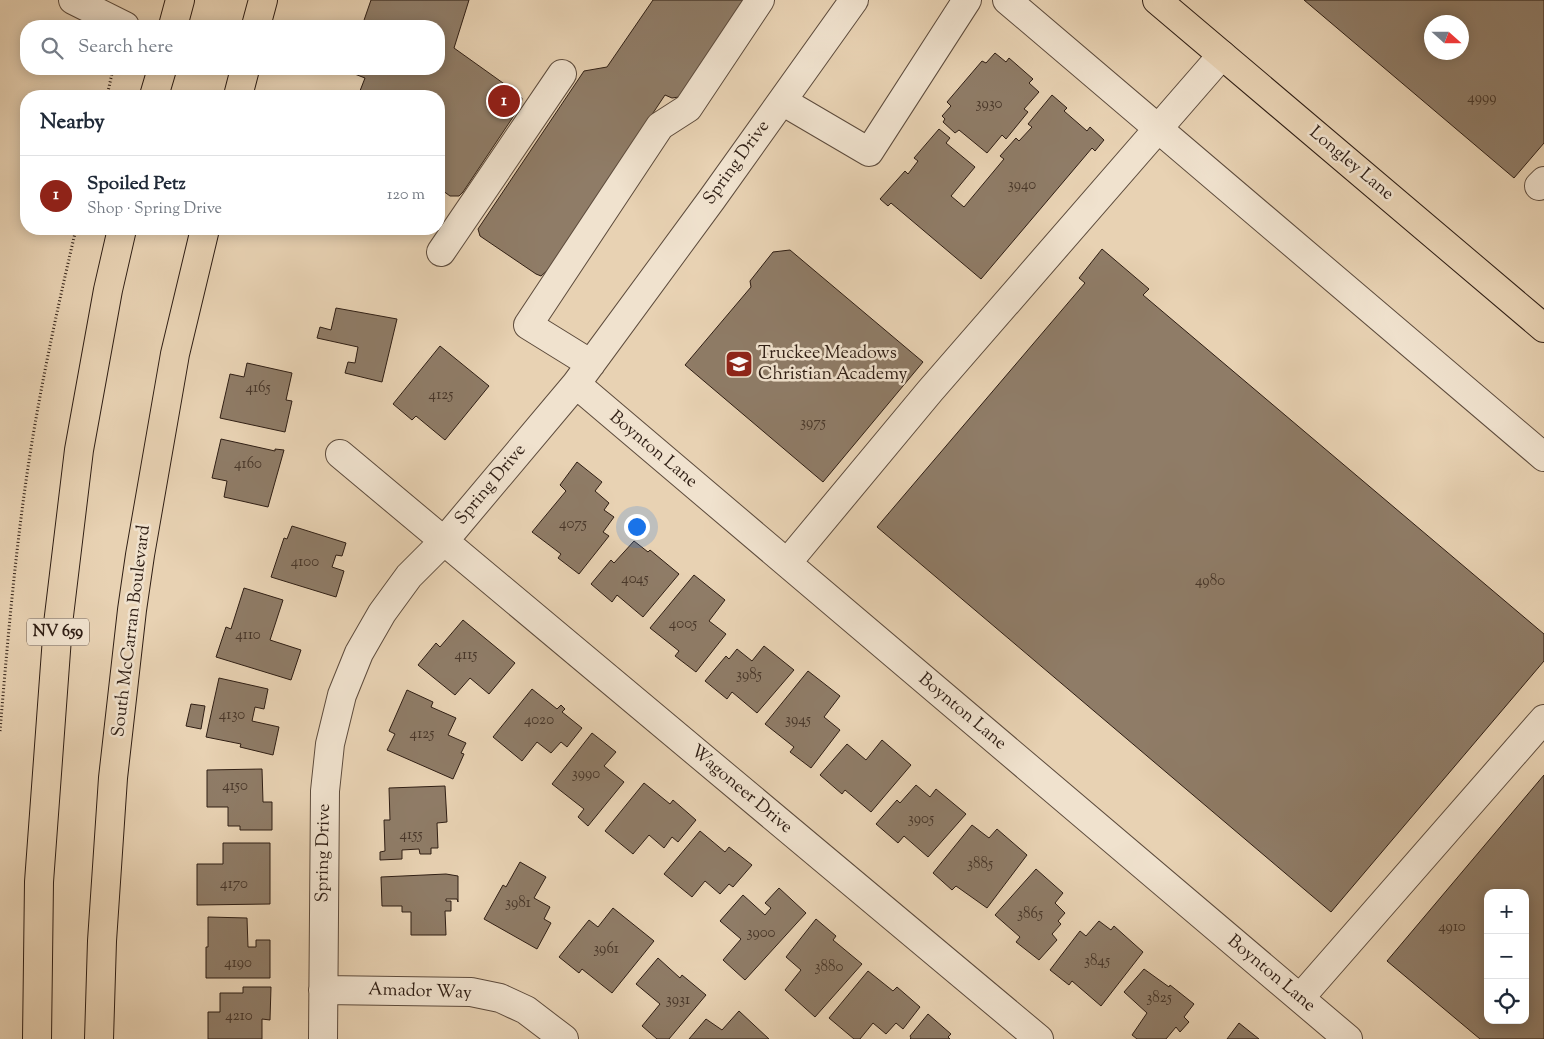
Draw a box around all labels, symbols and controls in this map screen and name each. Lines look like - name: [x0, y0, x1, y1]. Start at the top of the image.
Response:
- north arrow: [1424, 15, 1469, 60]
- search box: [20, 20, 445, 75]
- icon: search: [38, 34, 66, 62]
- text: Search here: [78, 34, 173, 61]
- pin: 1: [488, 82, 520, 120]
- house number: 4999: [1467, 88, 1497, 109]
- house number: 3930: [975, 94, 1003, 115]
- text: Nearby: [40, 108, 105, 138]
- street label: Spring Drive: [697, 115, 777, 211]
- street label: Longley Lane: [1303, 121, 1399, 207]
- text: Spoiled Petz: [87, 171, 186, 198]
- house number: 3940: [1008, 175, 1036, 196]
- text: 1: [53, 184, 59, 207]
- text: 120 m: [387, 184, 425, 207]
- text: Shop · Spring Drive: [87, 198, 222, 221]
- place label: Truckee Meadows Christian Academy: [758, 341, 908, 388]
- school or university icon: Truckee Meadows Christian Academy: [724, 349, 754, 379]
- house number: 4165: [245, 378, 271, 399]
- house number: 4125: [429, 385, 453, 406]
- street label: Boynton Lane: [603, 405, 703, 495]
- house number: 3975: [800, 413, 826, 434]
- street label: Spring Drive: [449, 439, 533, 531]
- house number: 4160: [234, 454, 262, 475]
- house number: 4075: [559, 514, 587, 535]
- your location: [624, 514, 650, 540]
- street label: South McCarran Boulevard: [106, 524, 158, 738]
- house number: 4100: [291, 552, 319, 573]
- house number: 4045: [621, 569, 649, 590]
- house number: 4980: [1195, 571, 1225, 592]
- house number: 4005: [669, 614, 697, 635]
- road number: NV 659: [27, 618, 89, 646]
- house number: 4110: [235, 625, 261, 646]
- house number: 4115: [455, 645, 477, 666]
- house number: 3985: [736, 665, 762, 686]
- street label: Boynton Lane: [912, 667, 1012, 757]
- house number: 4130: [219, 705, 245, 726]
- house number: 4020: [524, 710, 554, 731]
- house number: 3945: [785, 710, 811, 731]
- house number: 4125: [410, 724, 434, 745]
- street label: Wagoneer Drive: [684, 739, 798, 841]
- house number: 3990: [572, 764, 600, 785]
- house number: 4150: [222, 776, 248, 797]
- street label: Spring Drive: [310, 803, 338, 903]
- house number: 3905: [908, 809, 934, 830]
- house number: 4155: [399, 825, 423, 846]
- house number: 3885: [967, 854, 993, 875]
- house number: 4170: [220, 874, 248, 895]
- map controls: [1484, 889, 1529, 1024]
- button: +: [1484, 889, 1529, 934]
- house number: 3981: [505, 893, 531, 914]
- house number: 3865: [1017, 904, 1043, 925]
- house number: 4910: [1438, 917, 1466, 938]
- house number: 3900: [746, 923, 776, 944]
- street label: Boynton Lane: [1221, 929, 1321, 1019]
- button: −: [1484, 934, 1529, 979]
- house number: 3961: [593, 939, 619, 960]
- house number: 3845: [1084, 951, 1110, 972]
- house number: 4190: [224, 953, 252, 974]
- house number: 3880: [815, 957, 844, 978]
- street label: Amador Way: [368, 977, 472, 1007]
- button: locate: [1484, 979, 1529, 1024]
- house number: 3825: [1146, 988, 1172, 1009]
- house number: 3931: [666, 990, 690, 1011]
- house number: 4210: [225, 1006, 253, 1027]

